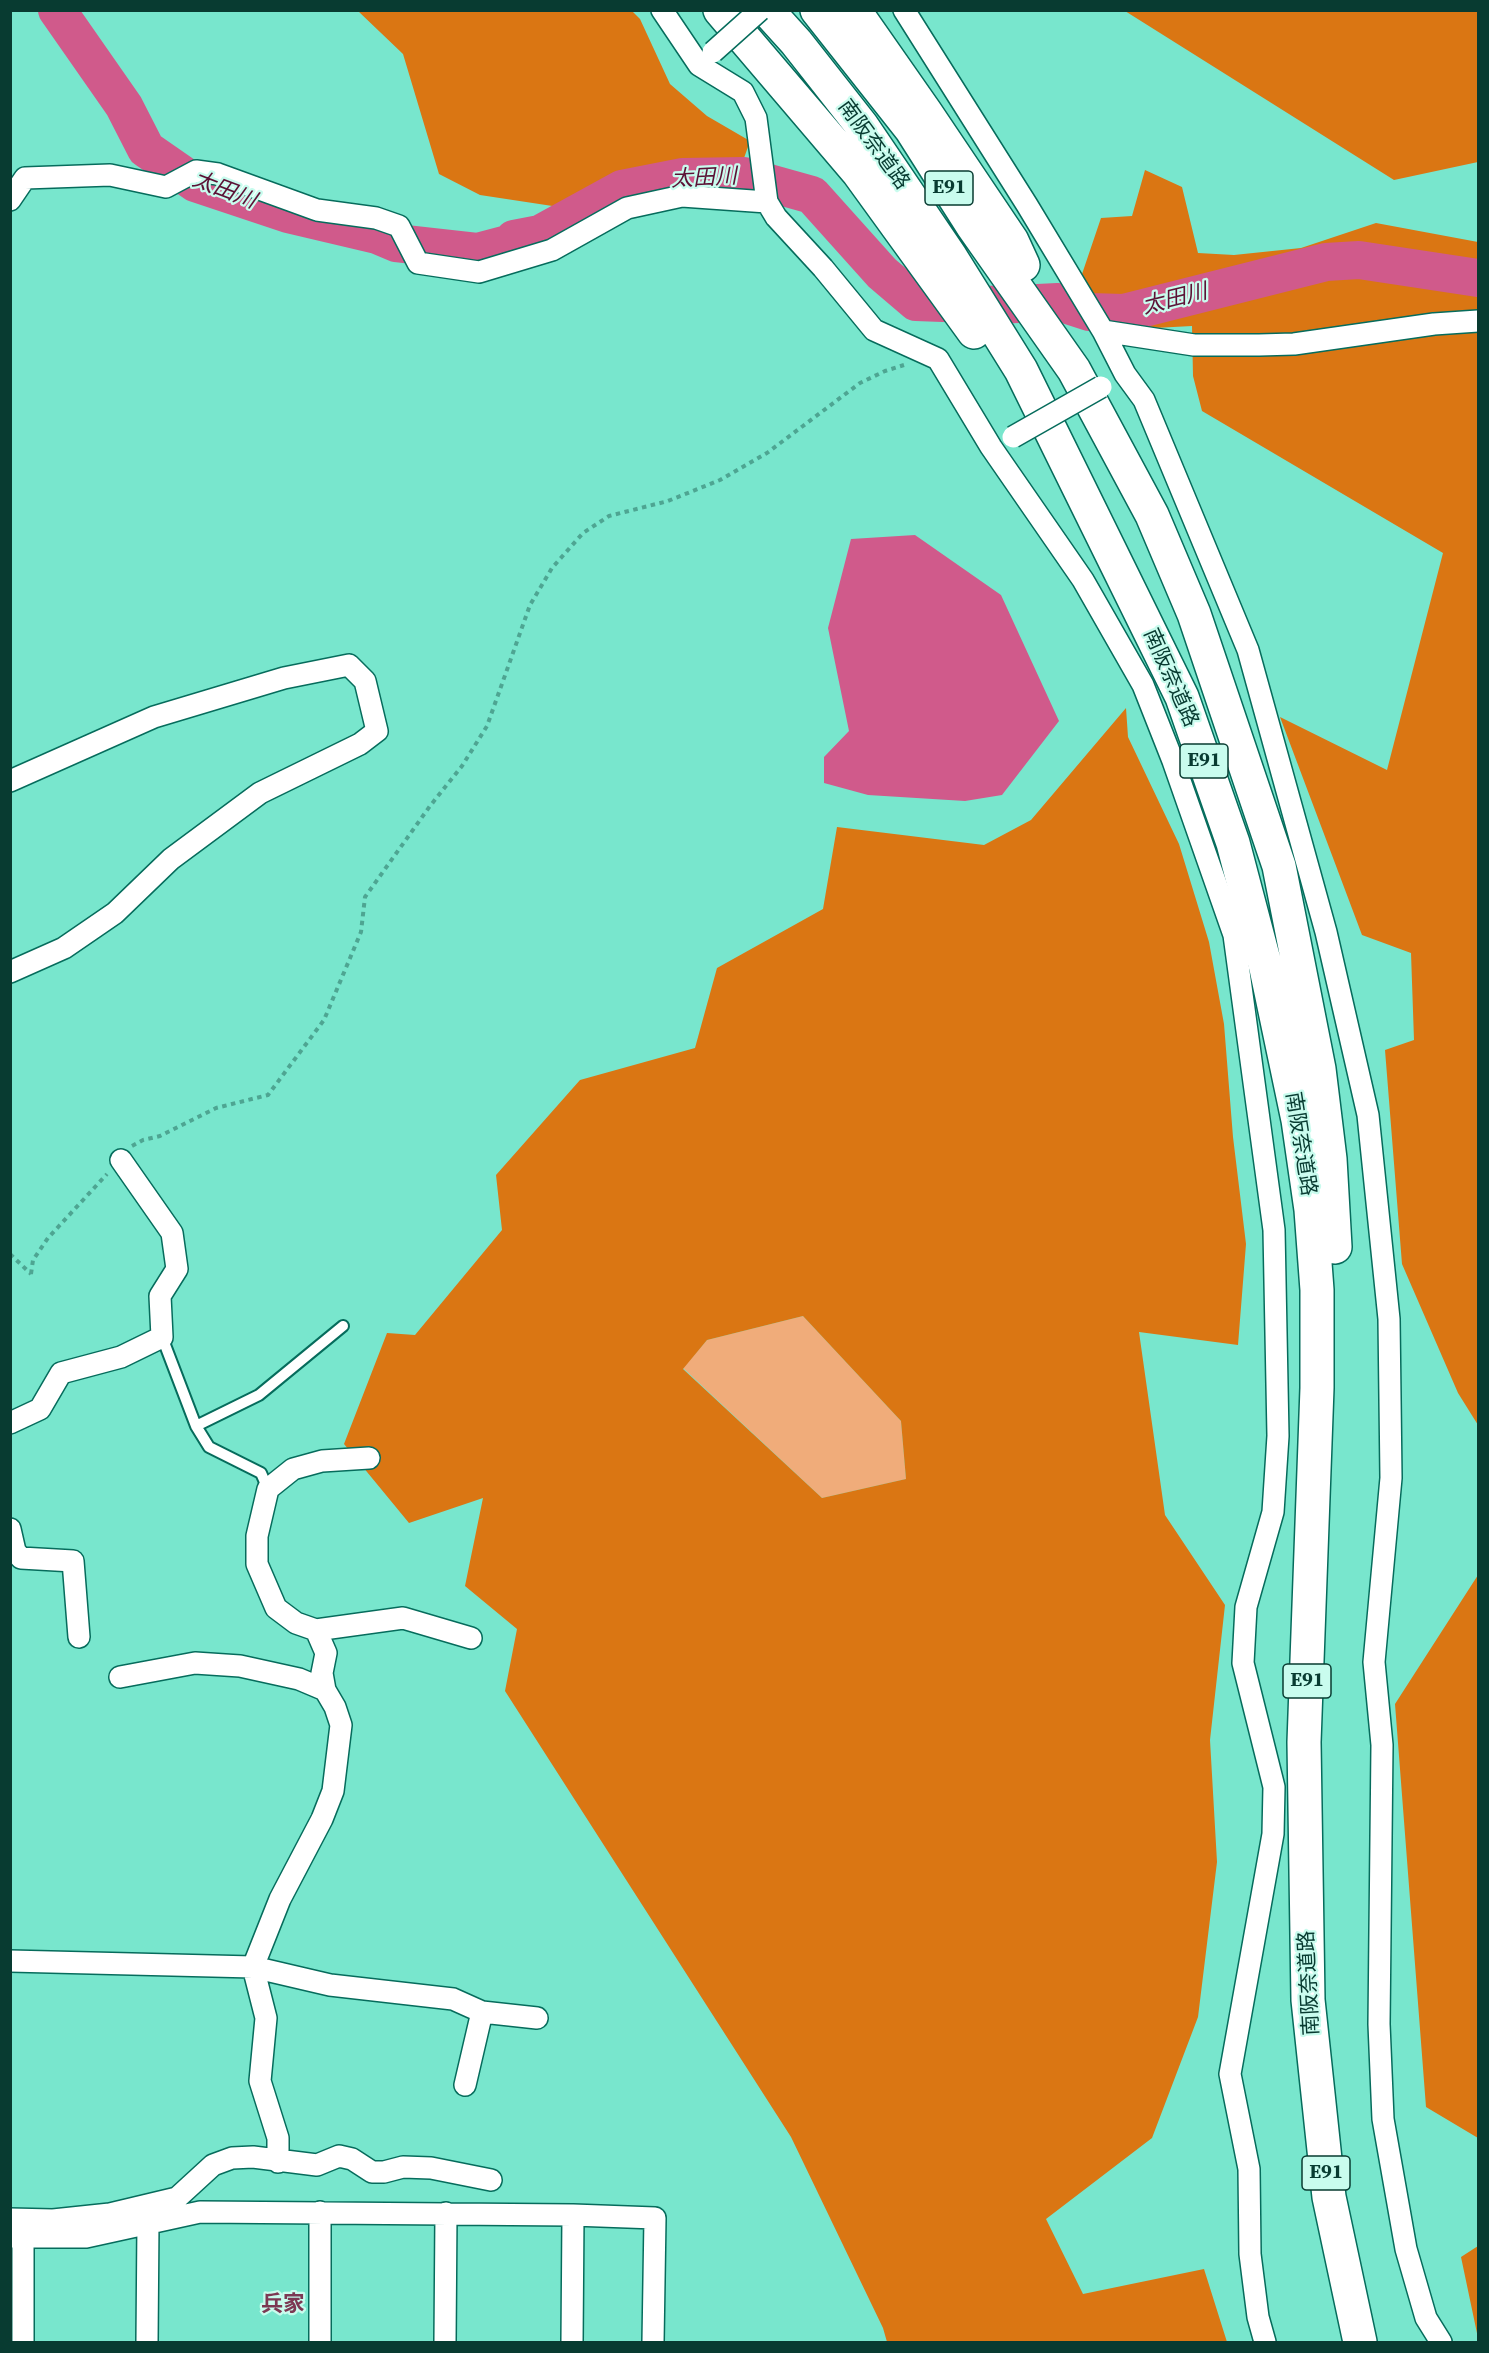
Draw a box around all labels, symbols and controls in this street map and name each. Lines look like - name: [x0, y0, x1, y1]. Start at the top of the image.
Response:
- street label: 南阪奈道路: [832, 95, 914, 195]
- water label: 太田川: [670, 164, 738, 194]
- water label: 太田川: [188, 167, 260, 215]
- road number: E91: [925, 171, 973, 205]
- water label: 太田川: [1140, 279, 1210, 321]
- street label: 南阪奈道路: [1137, 625, 1203, 731]
- road number: E91: [1180, 744, 1228, 778]
- street label: 南阪奈道路: [1279, 1090, 1321, 1198]
- road number: E91: [1283, 1664, 1331, 1698]
- street label: 南阪奈道路: [1295, 1930, 1325, 2036]
- road number: E91: [1302, 2156, 1350, 2190]
- district label: 兵家: [261, 2292, 305, 2318]

